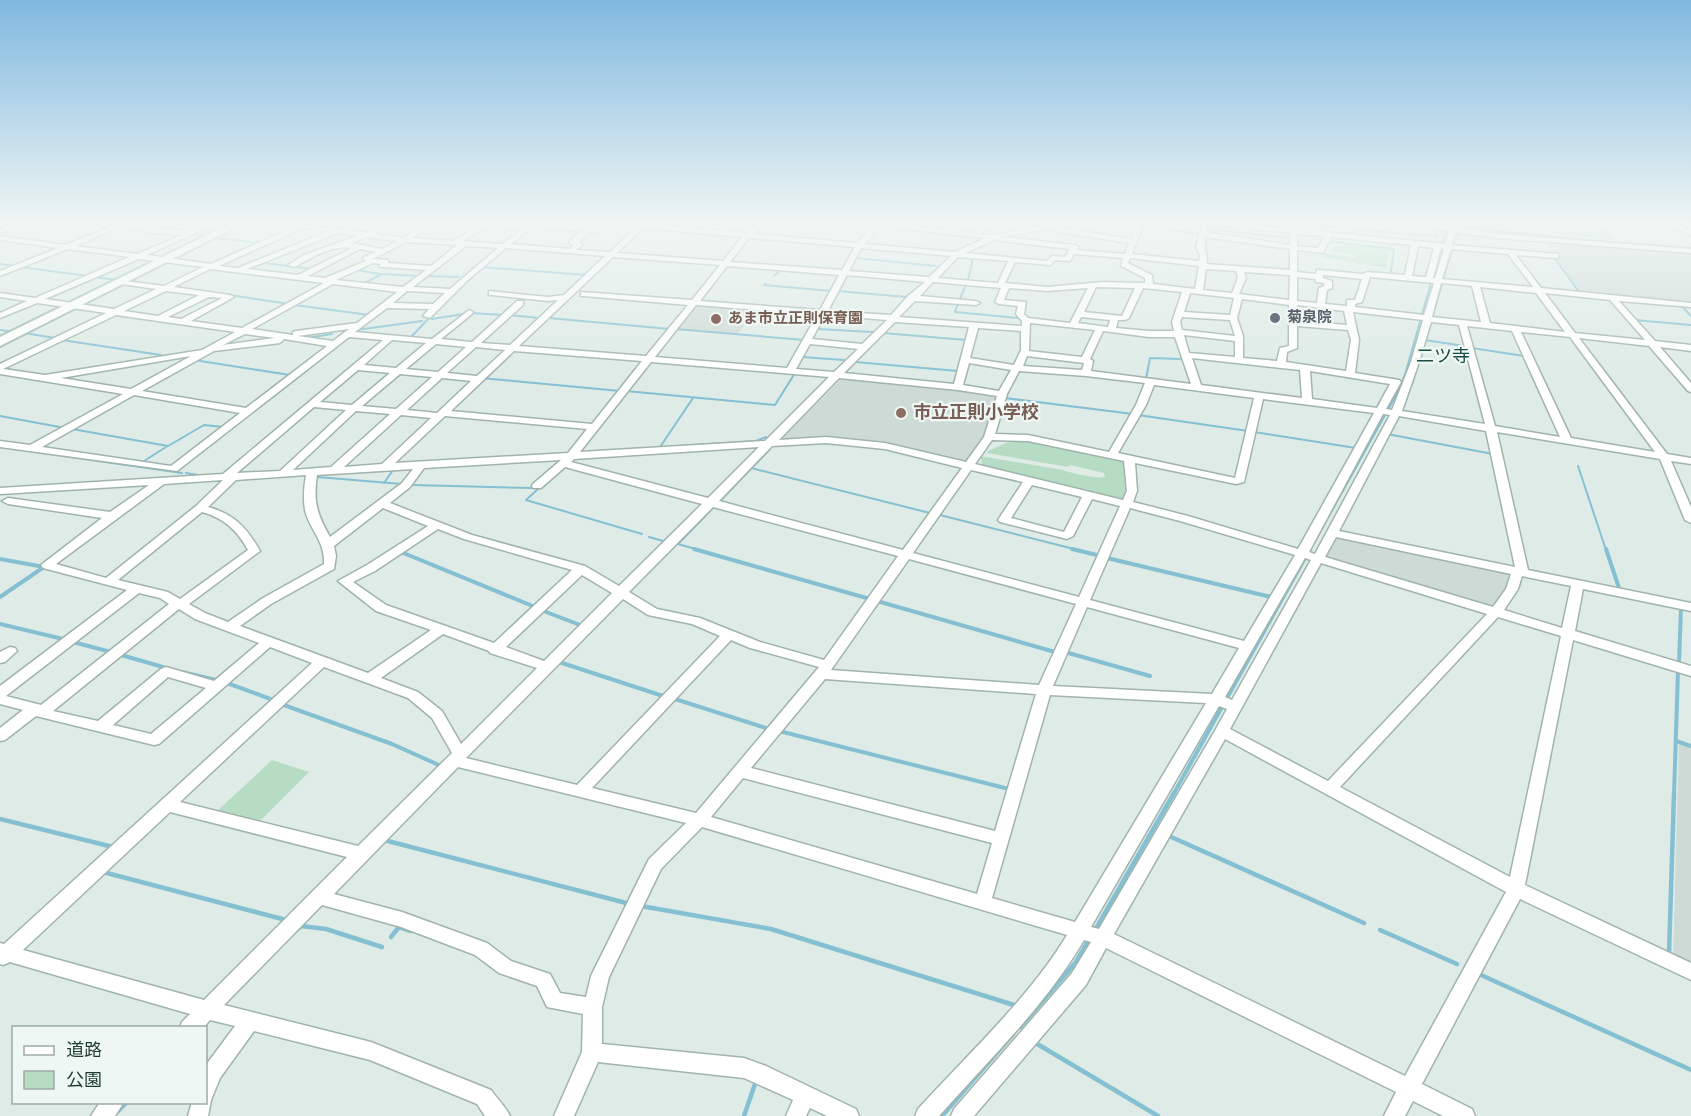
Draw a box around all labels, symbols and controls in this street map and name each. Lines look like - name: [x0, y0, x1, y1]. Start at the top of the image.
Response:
- place label: 菊泉院: [1287, 309, 1332, 328]
- place label: あま市立正則保育園: [728, 310, 863, 329]
- marker: 菊泉院: [1268, 311, 1282, 325]
- marker: あま市立正則保育園: [709, 312, 723, 326]
- district label: 二ツ寺: [1416, 346, 1470, 369]
- place label: 市立正則小学校: [913, 402, 1039, 425]
- marker: 市立正則小学校: [894, 406, 908, 420]
- legend: [12, 1026, 207, 1104]
- text: 道路: [66, 1040, 102, 1063]
- text: 公園: [66, 1070, 102, 1093]

